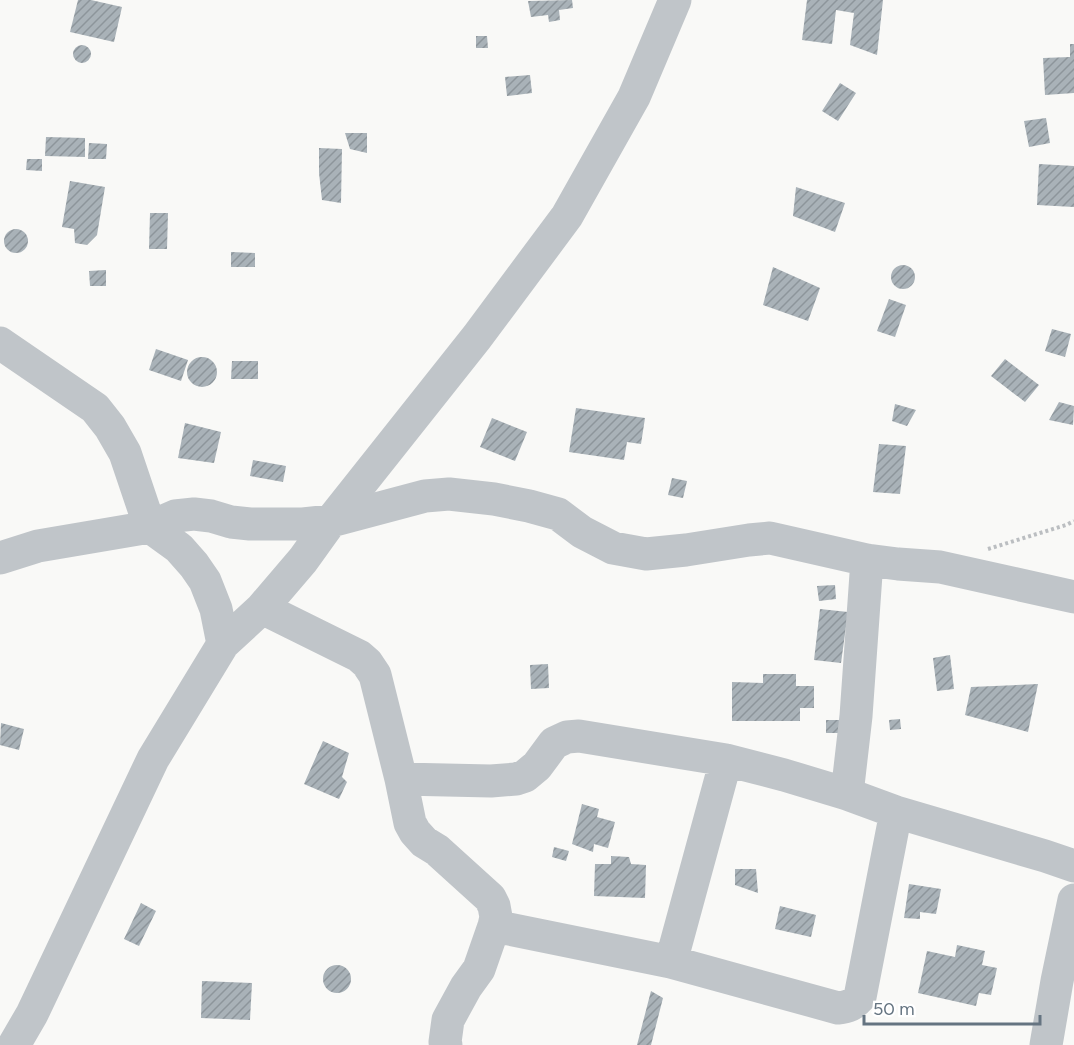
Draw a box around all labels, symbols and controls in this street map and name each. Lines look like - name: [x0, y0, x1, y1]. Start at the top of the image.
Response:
- scale bar: [864, 988, 1040, 1026]
- text: 50 m: [873, 998, 915, 1020]

